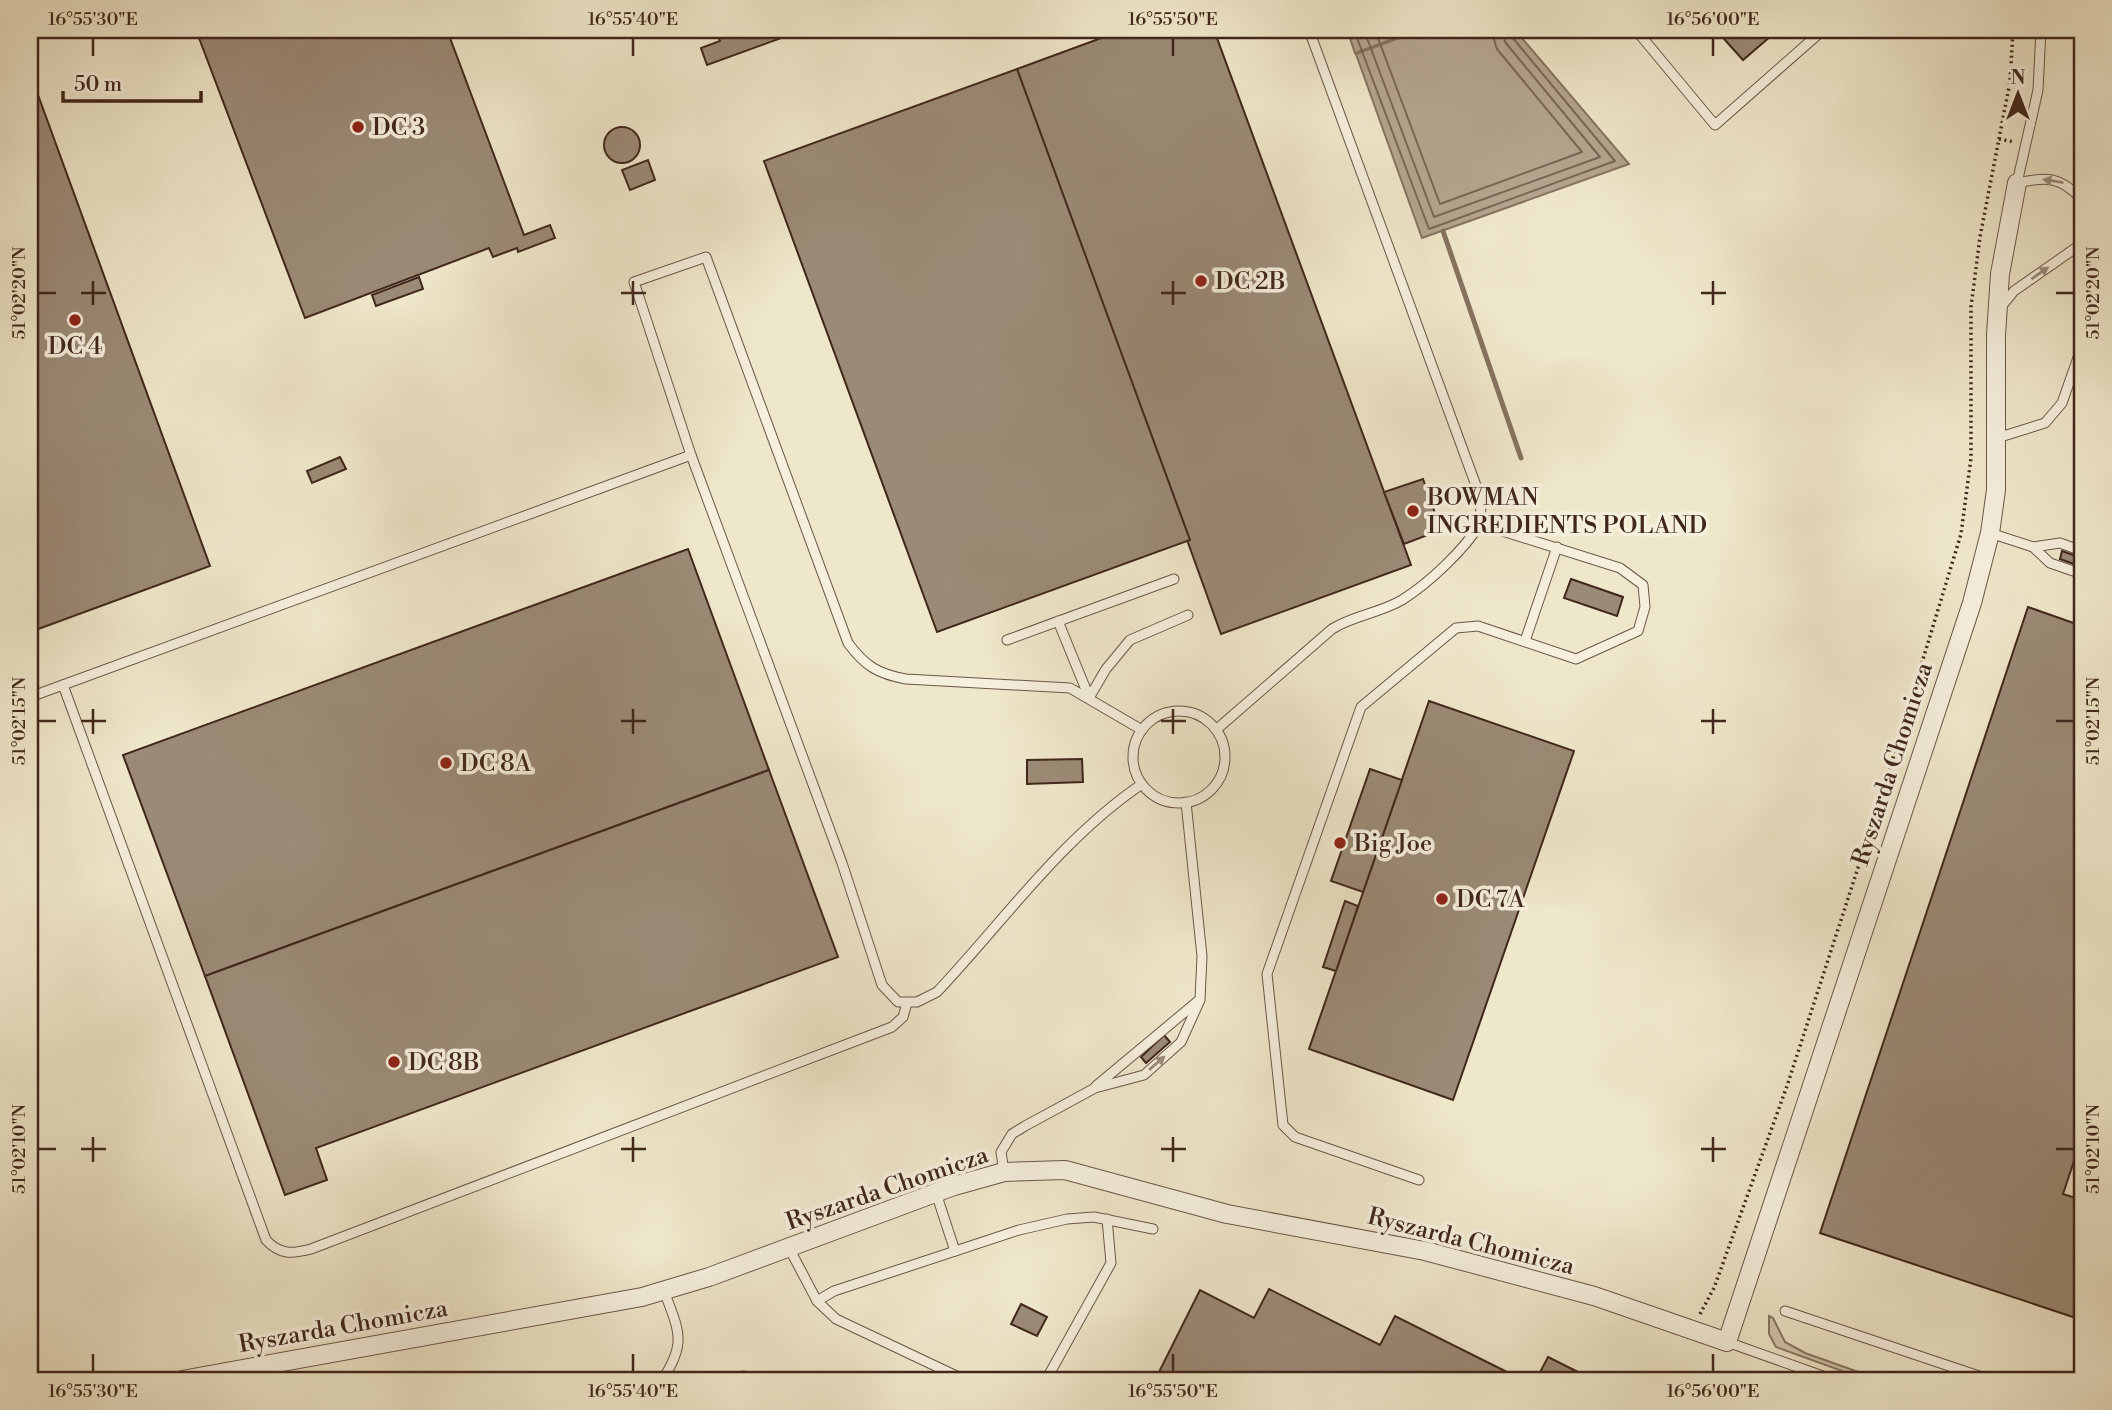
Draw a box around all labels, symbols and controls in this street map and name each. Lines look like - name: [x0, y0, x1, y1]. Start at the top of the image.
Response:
- text: 16°55'30"E: [48, 8, 138, 31]
- text: 16°55'40"E: [588, 8, 678, 31]
- text: 16°55'50"E: [1128, 8, 1218, 31]
- text: 16°56'00"E: [1667, 8, 1759, 31]
- scale bar: [63, 60, 201, 104]
- north arrow: [1982, 60, 2052, 130]
- text: N: [2010, 66, 2026, 90]
- text: 50 m: [74, 72, 122, 98]
- place label: DC 3: [372, 113, 425, 143]
- marker: DC 3: [350, 119, 366, 135]
- one-way arrow: [2042, 175, 2064, 186]
- text: 51°02'20"N: [8, 246, 31, 339]
- text: 51°02'20"N: [2082, 246, 2105, 339]
- one-way arrow: [2031, 266, 2049, 280]
- place label: DC 2B: [1215, 267, 1286, 297]
- marker: DC 2B: [1193, 273, 1209, 289]
- marker: DC 4: [67, 312, 83, 328]
- place label: DC 4: [48, 332, 102, 362]
- place label: BOWMAN INGREDIENTS POLAND: [1426, 483, 1707, 541]
- marker: BOWMAN INGREDIENTS POLAND: [1405, 503, 1421, 519]
- street label: Ryszarda Chomicza: [1846, 658, 1940, 870]
- text: 51°02'15"N: [8, 676, 31, 765]
- text: 51°02'15"N: [2082, 676, 2105, 765]
- place label: DC 8A: [460, 749, 532, 779]
- marker: DC 8A: [438, 755, 454, 771]
- place label: Big Joe: [1353, 829, 1432, 859]
- marker: Big Joe: [1332, 835, 1348, 851]
- place label: DC 7A: [1456, 885, 1525, 915]
- marker: DC 7A: [1434, 891, 1450, 907]
- place label: DC 8B: [408, 1048, 480, 1078]
- marker: DC 8B: [386, 1054, 402, 1070]
- one-way arrow: [1148, 1055, 1166, 1071]
- text: 51°02'10"N: [8, 1104, 31, 1194]
- text: 51°02'10"N: [2082, 1104, 2105, 1194]
- street label: Ryszarda Chomicza: [782, 1140, 993, 1238]
- street label: Ryszarda Chomicza: [1364, 1202, 1578, 1282]
- street label: Ryszarda Chomicza: [236, 1294, 451, 1360]
- text: 16°55'30"E: [48, 1380, 138, 1403]
- text: 16°55'40"E: [588, 1380, 678, 1403]
- text: 16°55'50"E: [1128, 1380, 1218, 1403]
- text: 16°56'00"E: [1667, 1380, 1759, 1403]

